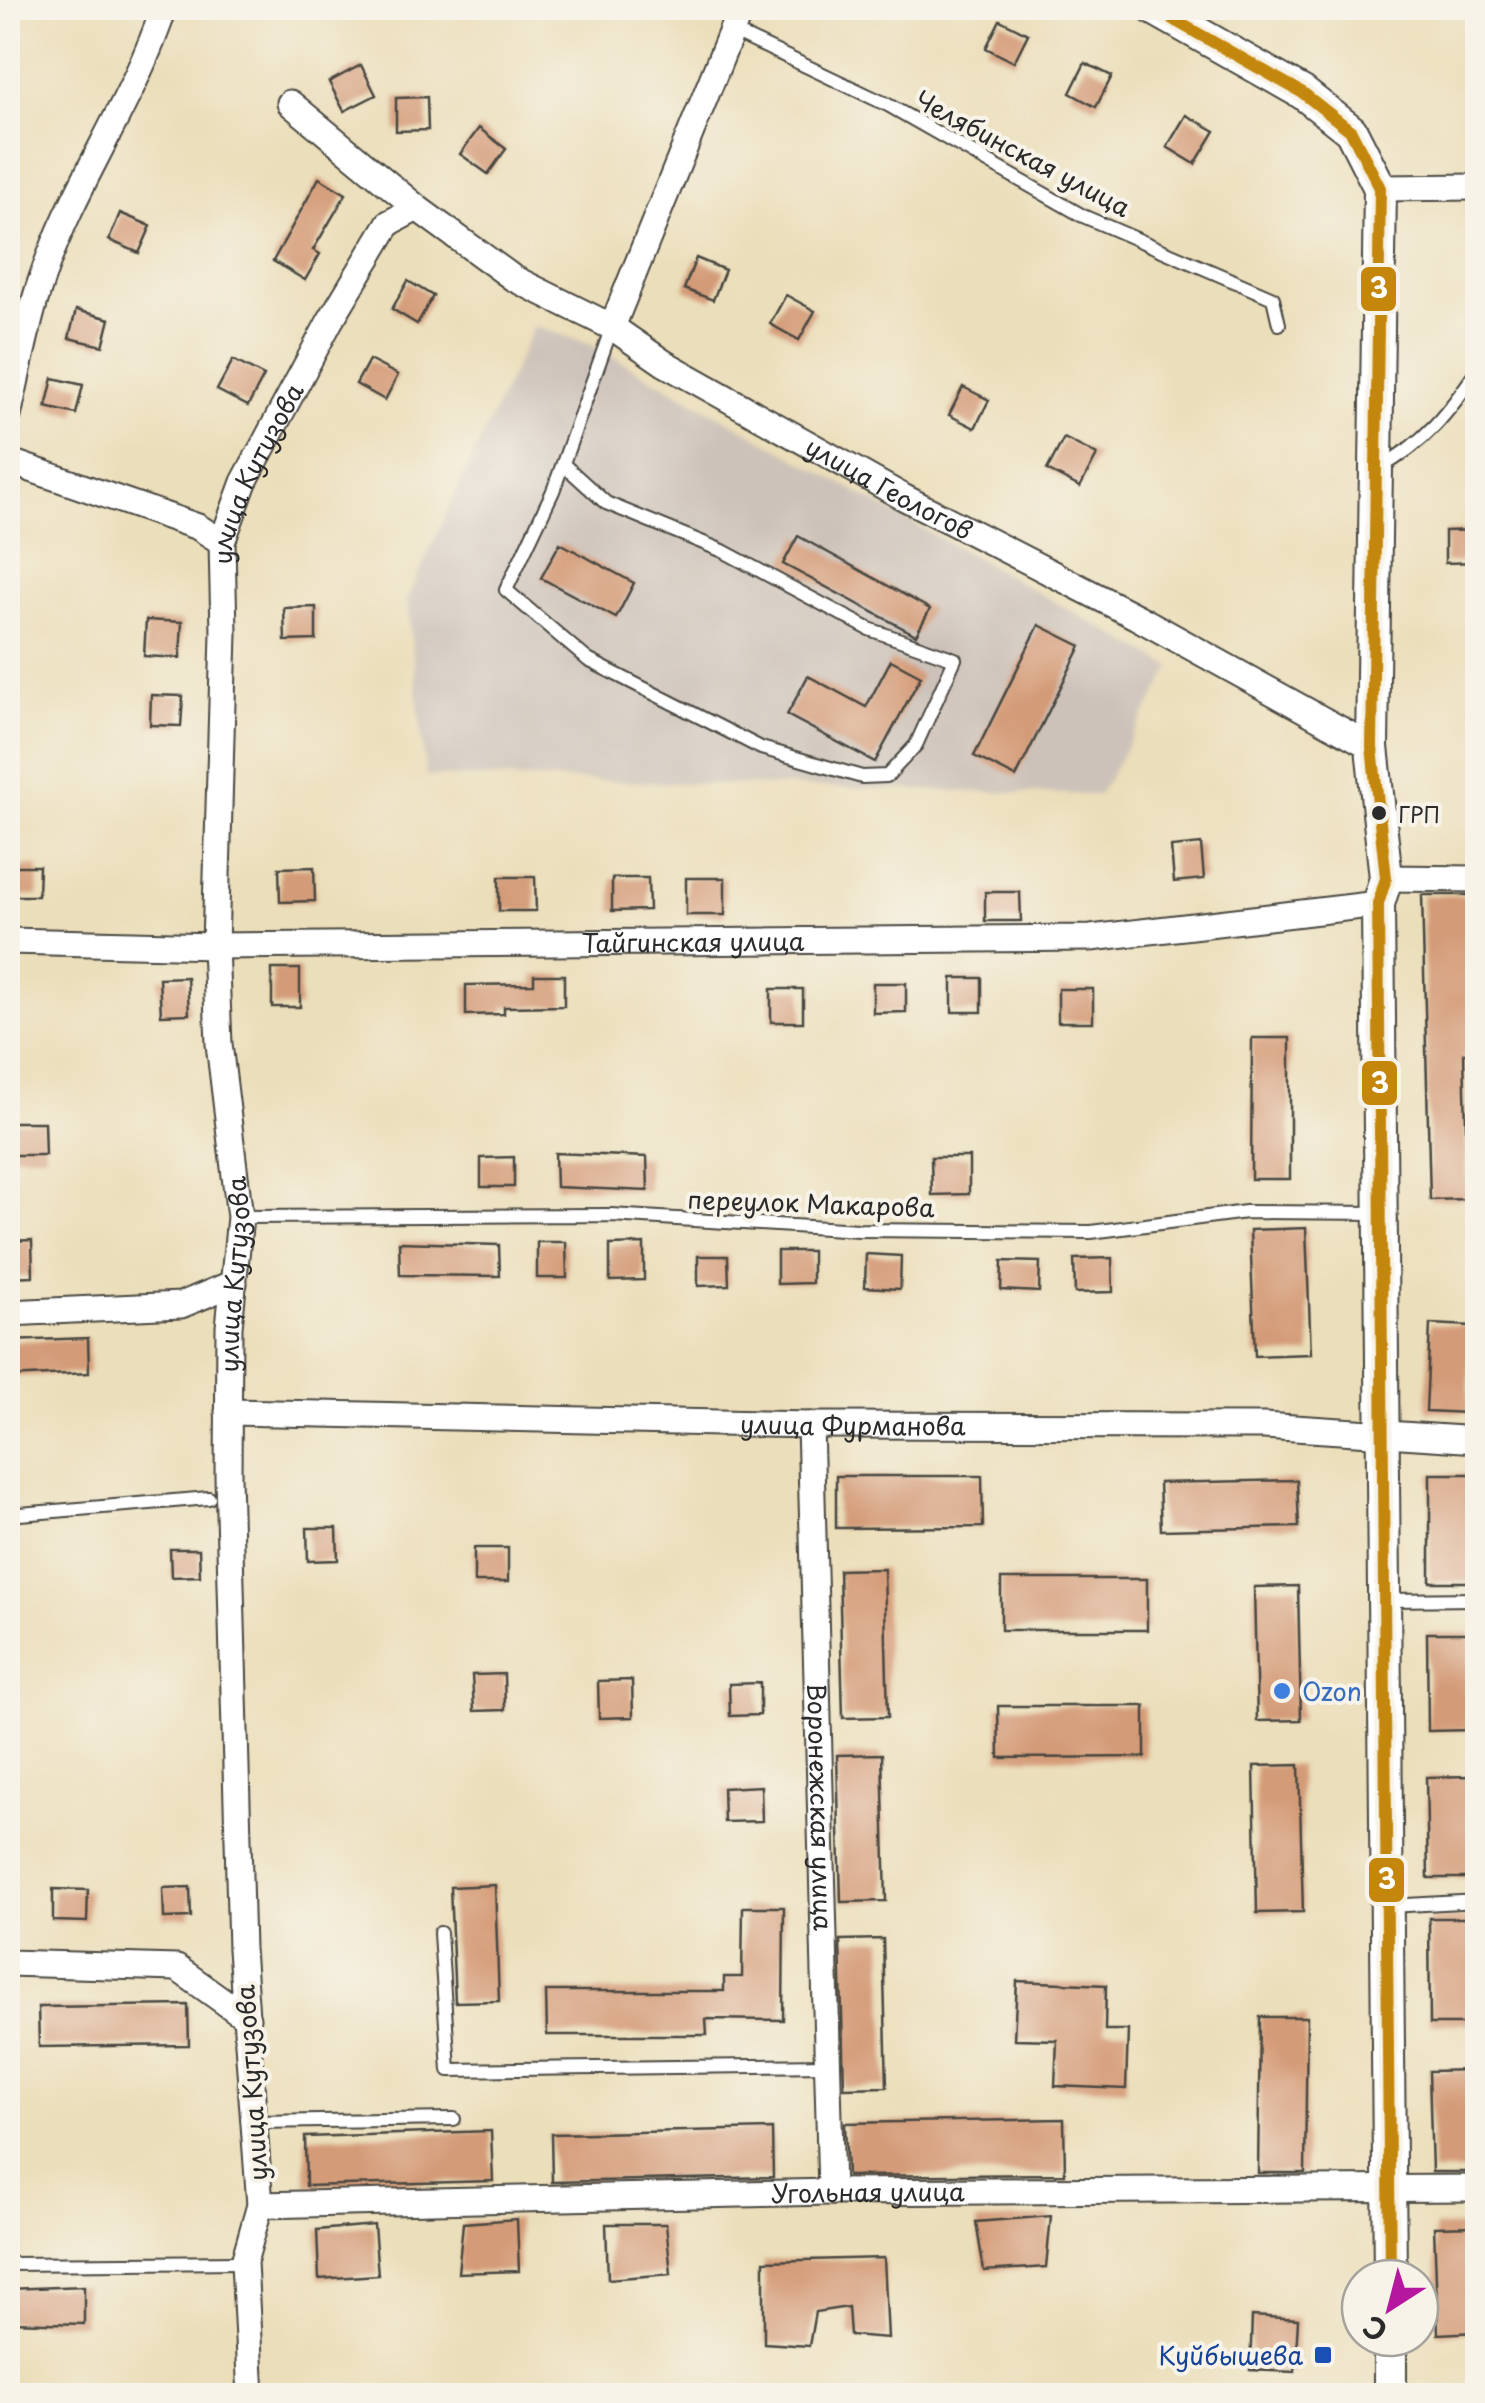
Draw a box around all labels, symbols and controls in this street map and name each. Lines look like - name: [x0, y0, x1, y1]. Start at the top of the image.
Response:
- street label: Челябинская улица: [908, 80, 1138, 226]
- line badge: 3: [1359, 265, 1398, 313]
- text: 3: [1370, 265, 1388, 308]
- street label: улица Кутузова: [203, 376, 313, 565]
- street label: улица Геологов: [799, 427, 980, 549]
- place label: ГРП: [1398, 797, 1440, 830]
- marker: ГРП: [1369, 803, 1389, 823]
- street label: Тайгинская улица: [581, 922, 805, 962]
- line badge: 3: [1360, 1059, 1399, 1107]
- text: 3: [1371, 1060, 1389, 1103]
- street label: улица Кутузова: [210, 1174, 259, 1373]
- street label: переулок Макарова: [687, 1180, 936, 1226]
- street label: улица Фурманова: [740, 1404, 966, 1444]
- place label: Ozon: [1302, 1672, 1362, 1710]
- marker: Ozon: [1271, 1680, 1293, 1702]
- street label: Воронежская улица: [798, 1683, 843, 1931]
- line badge: 3: [1367, 1856, 1406, 1904]
- text: 3: [1378, 1856, 1396, 1899]
- street label: улица Кутузова: [225, 1983, 277, 2182]
- street label: Угольная улица: [771, 2172, 965, 2212]
- north arrow: [1340, 2258, 1440, 2358]
- text: С: [1353, 2306, 1396, 2353]
- place label: Куйбышева: [1159, 2336, 1303, 2374]
- marker: Куйбышева: [1312, 2344, 1334, 2366]

